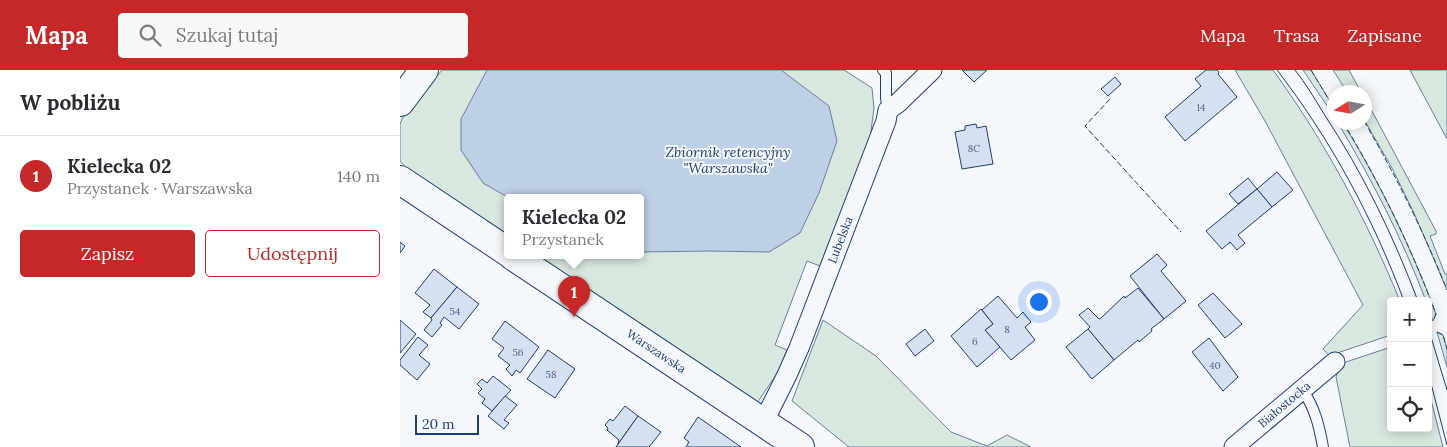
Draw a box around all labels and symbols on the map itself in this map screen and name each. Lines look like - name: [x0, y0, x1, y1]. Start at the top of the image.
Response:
- north arrow: [1327, 85, 1372, 130]
- house number: 14: [1196, 101, 1206, 114]
- house number: 8C: [968, 142, 980, 155]
- water label: Zbiornik retencyjny "Warszawska": [666, 143, 790, 177]
- street label: Lubelska: [824, 214, 856, 265]
- pin: 1: [558, 276, 590, 317]
- your location: [1026, 289, 1052, 315]
- house number: 54: [450, 305, 461, 318]
- house number: 8: [1004, 323, 1010, 336]
- street label: Warszawska: [624, 326, 689, 376]
- house number: 6: [972, 335, 978, 348]
- house number: 56: [512, 346, 524, 359]
- house number: 40: [1209, 359, 1221, 372]
- house number: 58: [545, 368, 557, 381]
- street label: Białostocka: [1255, 378, 1313, 430]
- scale bar: [415, 412, 479, 435]

